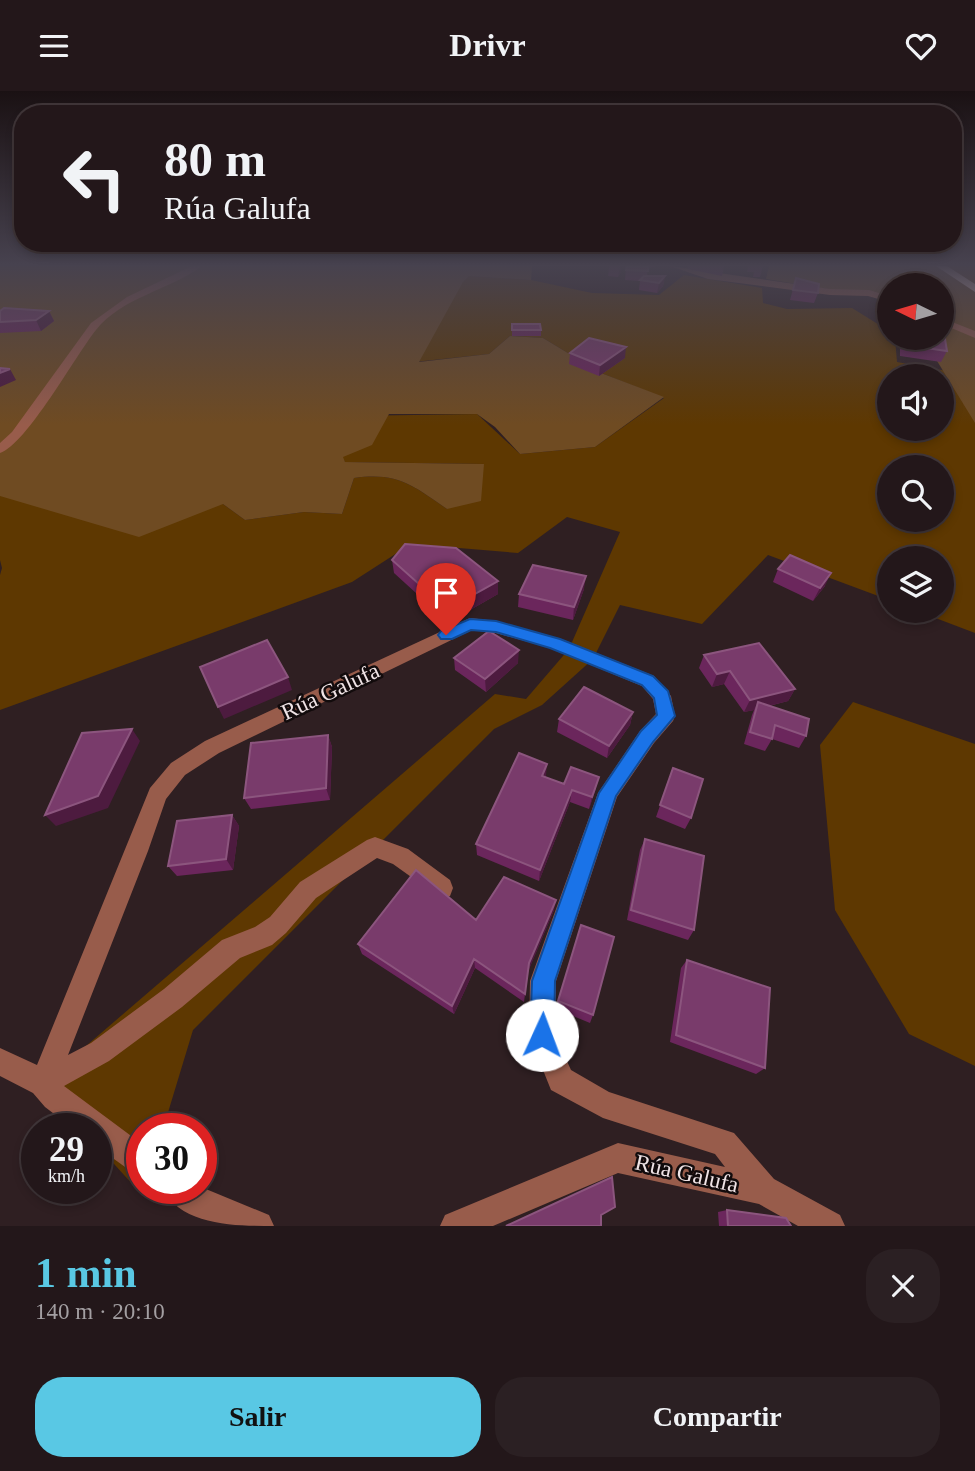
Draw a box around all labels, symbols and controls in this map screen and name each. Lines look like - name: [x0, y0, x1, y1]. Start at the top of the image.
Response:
- icon: menu: [35, 27, 73, 65]
- text: Drivr: [449, 27, 526, 63]
- icon: heart: [902, 27, 940, 65]
- text: 80 m: [164, 132, 266, 187]
- icon: left: [49, 133, 140, 224]
- text: Rúa Galufa: [164, 190, 311, 226]
- north arrow: [877, 273, 954, 350]
- map controls: [877, 273, 954, 623]
- button: sound: [877, 364, 954, 441]
- button: search: [877, 455, 954, 532]
- button: layers: [877, 546, 954, 623]
- pin: [416, 563, 476, 635]
- icon: arrive: [427, 574, 465, 612]
- street label: Rúa Galufa: [277, 658, 383, 725]
- position arrow: [505, 998, 579, 1072]
- speed limit sign: 30: [126, 1113, 217, 1204]
- text: 29: [49, 1130, 84, 1169]
- street label: Rúa Galufa: [633, 1149, 741, 1198]
- text: km/h: [48, 1166, 85, 1186]
- button: close: [866, 1249, 940, 1323]
- text: 1 min: [35, 1250, 137, 1296]
- text: 140 m · 20:10: [35, 1299, 165, 1324]
- button: Salir: [35, 1377, 481, 1457]
- button: Compartir: [495, 1377, 940, 1457]

